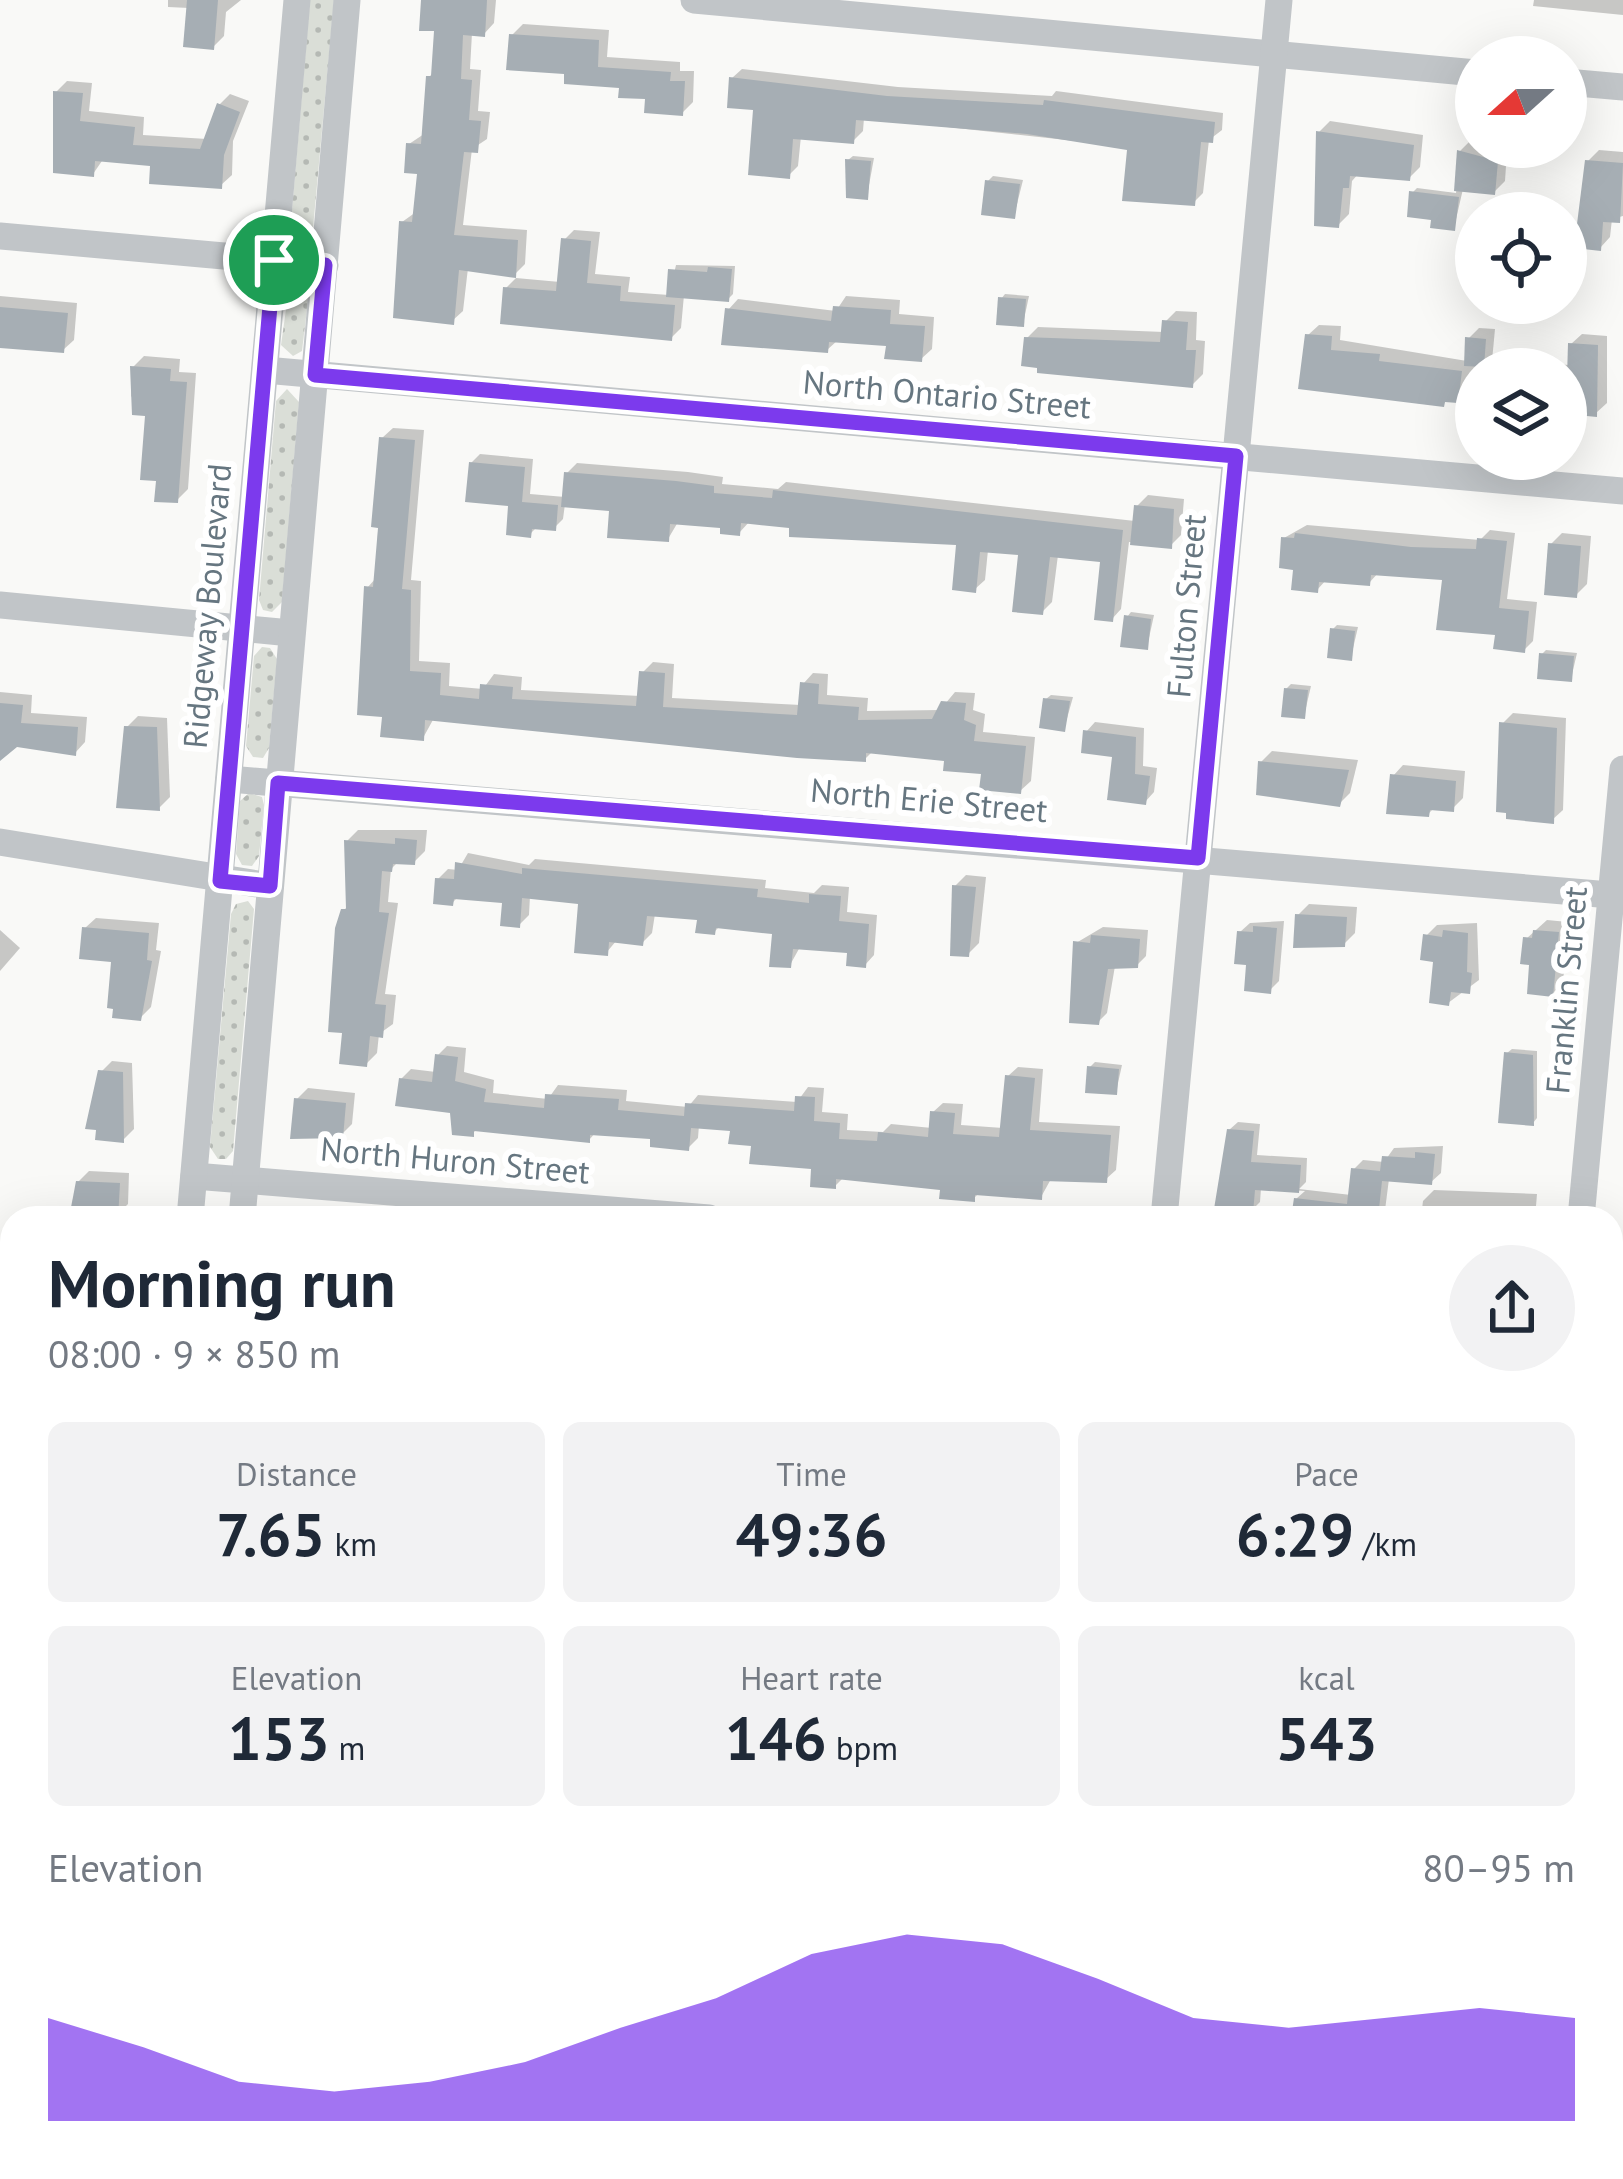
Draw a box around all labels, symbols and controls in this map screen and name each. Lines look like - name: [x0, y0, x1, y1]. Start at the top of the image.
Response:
- north arrow: [1455, 36, 1587, 168]
- map controls: [1455, 36, 1587, 480]
- button: locate: [1455, 192, 1587, 324]
- pin: [223, 209, 325, 311]
- icon: arrive: [241, 227, 307, 293]
- button: layers: [1455, 348, 1587, 480]
- street label: North Ontario Street: [801, 359, 1093, 428]
- street label: Ridgeway Boulevard: [173, 462, 240, 750]
- street label: Fulton Street: [1156, 512, 1215, 700]
- street label: North Erie Street: [809, 768, 1049, 831]
- street label: Franklin Street: [1535, 884, 1596, 1096]
- street label: North Huron Street: [319, 1126, 591, 1193]
- text: Morning run: [48, 1240, 396, 1325]
- button: share: [1449, 1245, 1575, 1371]
- text: 08:00 · 9 × 850 m: [48, 1328, 340, 1379]
- text: Distance: [236, 1452, 357, 1495]
- text: Time: [776, 1452, 847, 1495]
- text: Pace: [1294, 1452, 1359, 1495]
- text: 7.65: [216, 1495, 326, 1573]
- text: 49:36: [735, 1495, 888, 1573]
- text: 6:29: [1236, 1495, 1354, 1573]
- text: km: [326, 1522, 377, 1565]
- text: /km: [1354, 1522, 1417, 1565]
- text: Elevation: [231, 1656, 362, 1699]
- text: Heart rate: [740, 1656, 883, 1699]
- text: kcal: [1298, 1656, 1355, 1699]
- text: 153: [228, 1699, 330, 1777]
- text: 146: [725, 1699, 827, 1777]
- text: 543: [1275, 1699, 1378, 1777]
- text: m: [330, 1726, 365, 1769]
- text: bpm: [827, 1726, 898, 1769]
- text: Elevation: [48, 1842, 203, 1893]
- text: 80–95 m: [1422, 1842, 1575, 1893]

